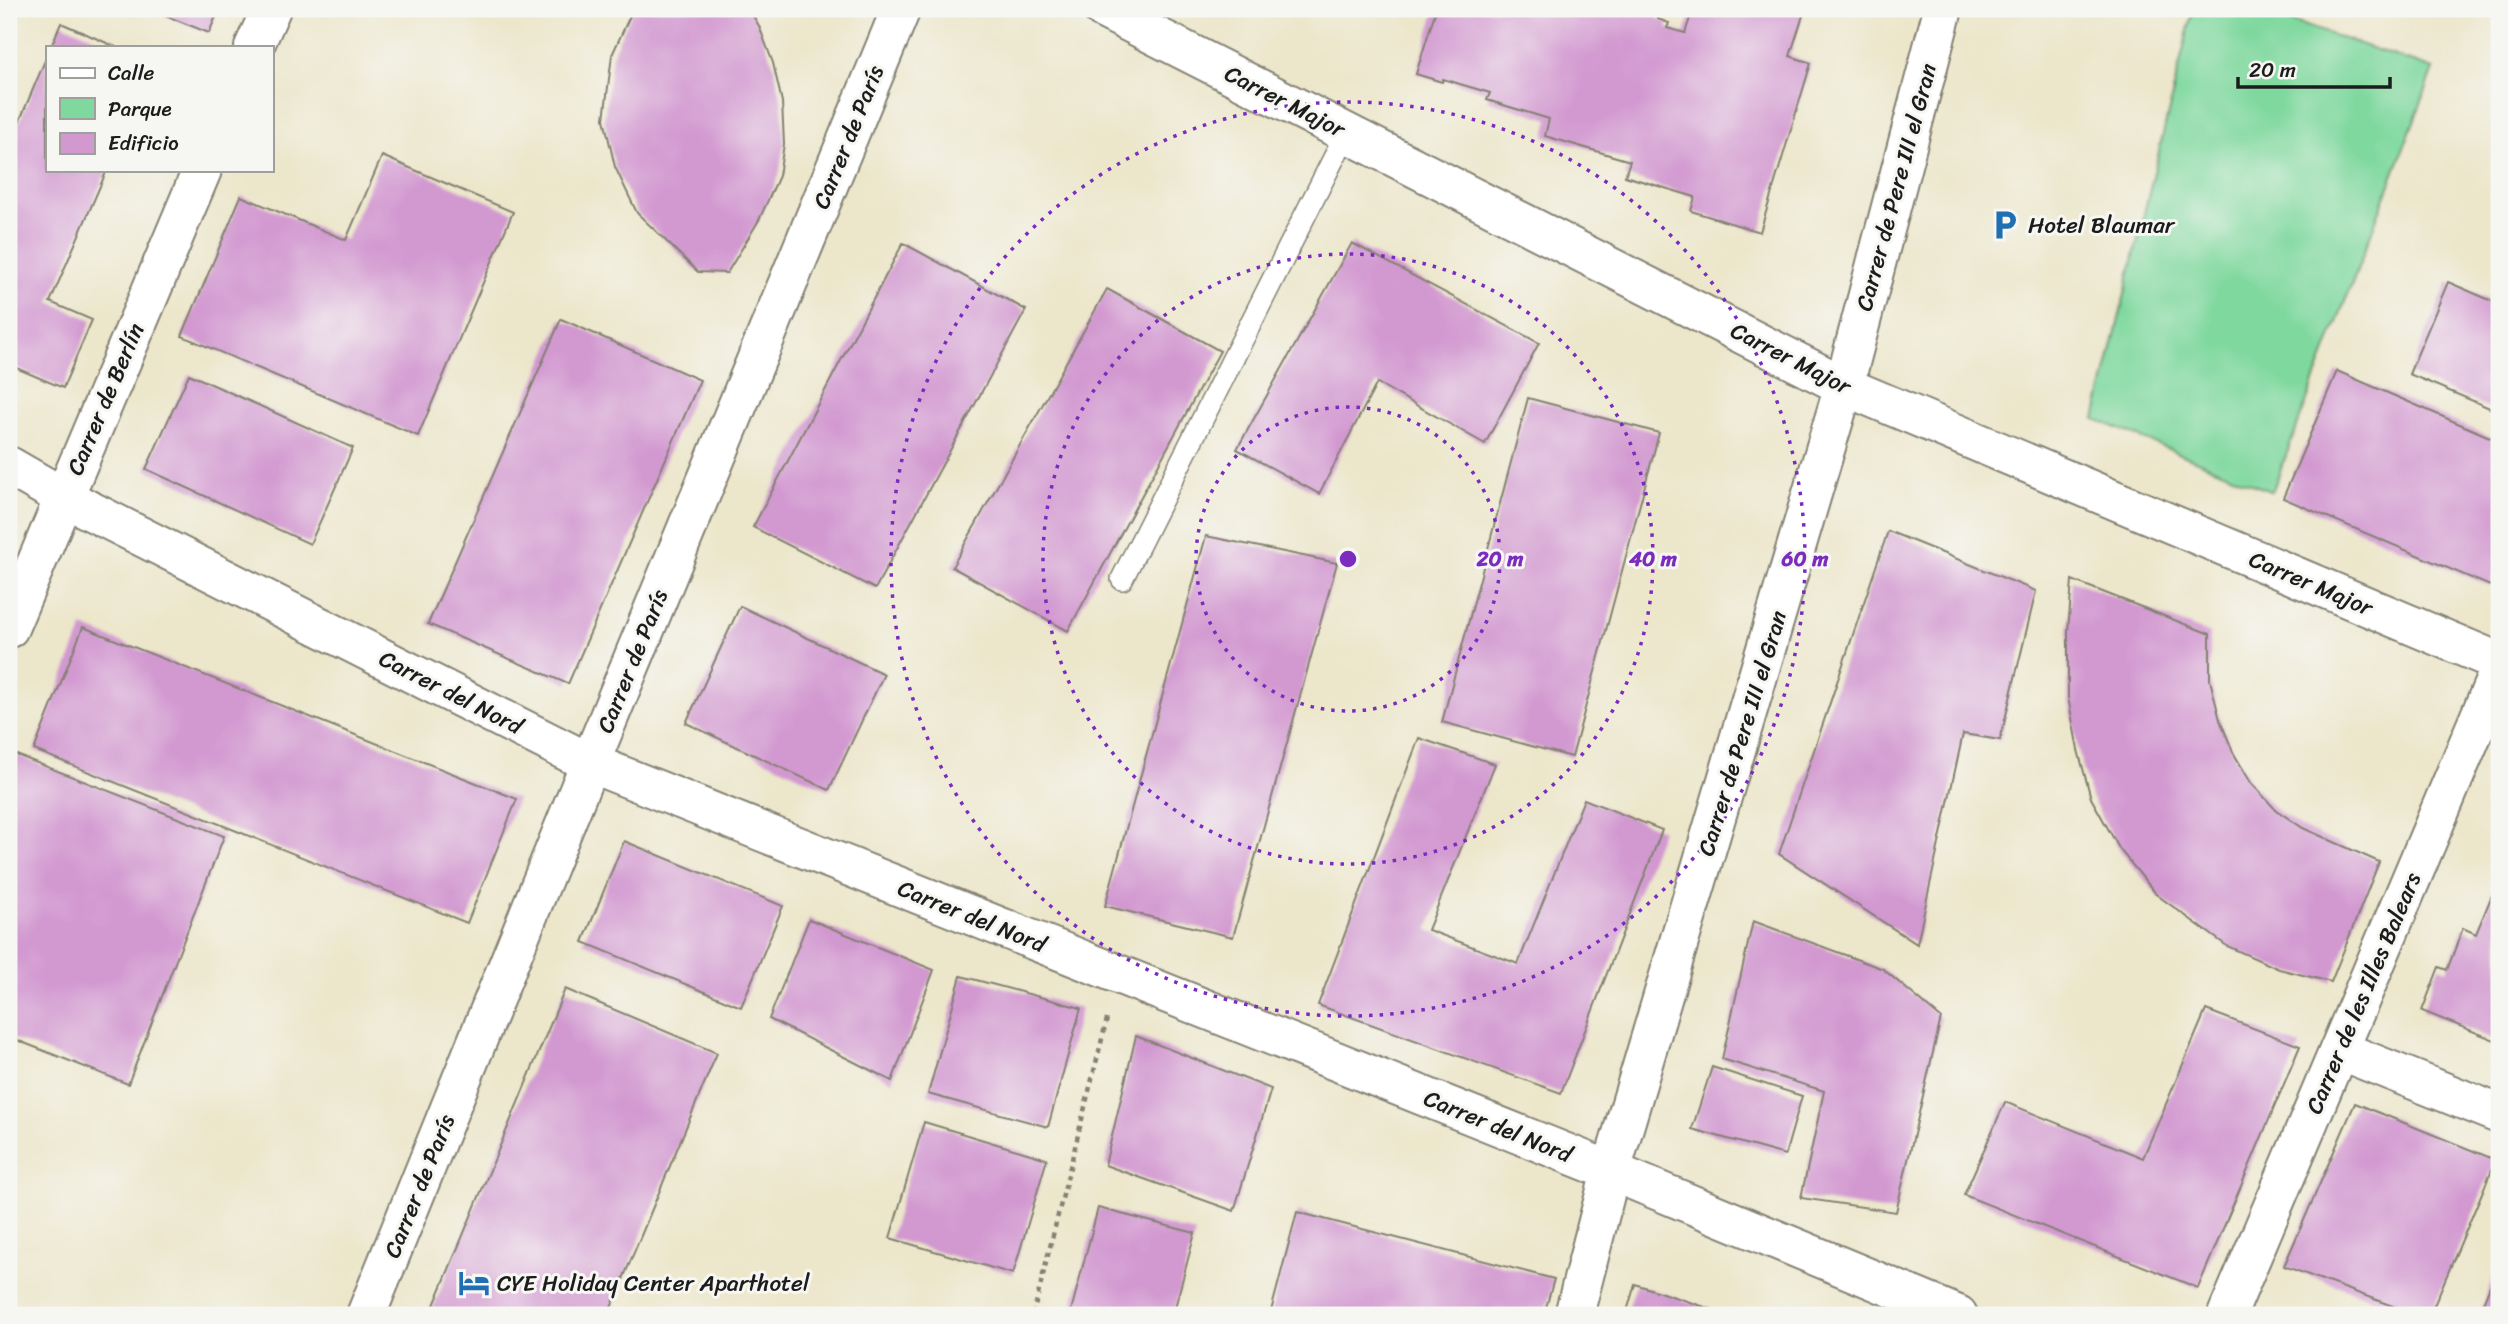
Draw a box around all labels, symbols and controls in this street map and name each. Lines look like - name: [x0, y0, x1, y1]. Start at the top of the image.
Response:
- legend: [46, 46, 273, 172]
- scale bar: [2238, 46, 2391, 90]
- text: 20 m: [2249, 51, 2296, 89]
- street label: Carrer Major: [1217, 53, 1354, 150]
- text: Calle: [108, 54, 155, 92]
- street label: Carrer de Pere III el Gran: [1844, 58, 1949, 316]
- street label: Carrer de París: [801, 59, 896, 215]
- text: Parque: [108, 90, 172, 128]
- text: Edificio: [108, 124, 179, 162]
- place label: Hotel Blaumar: [2028, 205, 2176, 246]
- parking icon: Hotel Blaumar: [1988, 208, 2022, 242]
- street label: Carrer Major: [1723, 310, 1860, 407]
- street label: Carrer de Berlín: [55, 317, 156, 482]
- street label: Carrer Major: [2243, 539, 2380, 629]
- text: 20 m: [1476, 540, 1524, 578]
- text: 40 m: [1628, 540, 1678, 578]
- text: 60 m: [1781, 540, 1829, 578]
- centre of rings: [1336, 547, 1360, 571]
- street label: Carrer de París: [585, 583, 680, 739]
- street label: Carrer de Pere III el Gran: [1686, 605, 1799, 861]
- street label: Carrer del Nord: [372, 639, 532, 747]
- street label: Carrer de les Illes Balears: [2294, 865, 2433, 1121]
- street label: Carrer del Nord: [891, 868, 1054, 966]
- street label: Carrer del Nord: [1417, 1078, 1580, 1176]
- street label: Carrer de París: [372, 1108, 467, 1264]
- place label: CYE Holiday Center Aparthotel: [497, 1263, 810, 1304]
- hotel icon: CYE Holiday Center Aparthotel: [457, 1266, 491, 1300]

